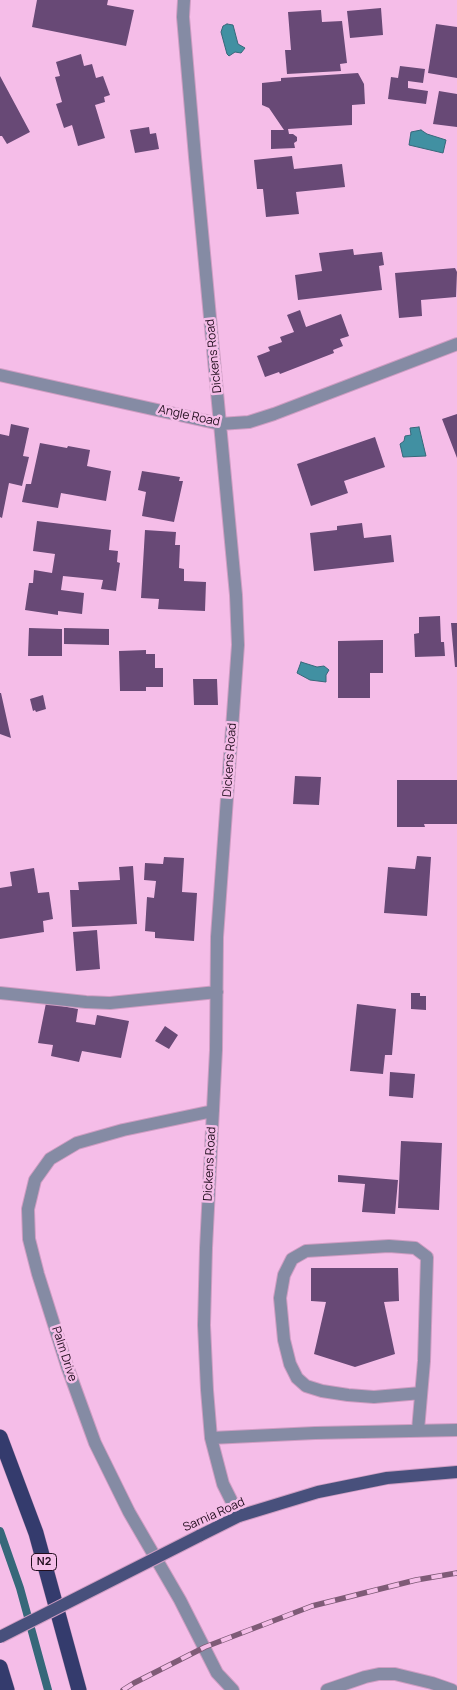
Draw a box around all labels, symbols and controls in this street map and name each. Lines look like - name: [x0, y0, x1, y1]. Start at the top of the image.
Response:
- street label: Dickens Road: [203, 318, 225, 394]
- street label: Angle Road: [157, 402, 221, 430]
- street label: Dickens Road: [220, 722, 240, 798]
- street label: Dickens Road: [201, 1126, 219, 1202]
- street label: Palm Drive: [48, 1325, 80, 1383]
- street label: Sarnia Road: [181, 1495, 247, 1535]
- road number: N2: [32, 1554, 56, 1570]

